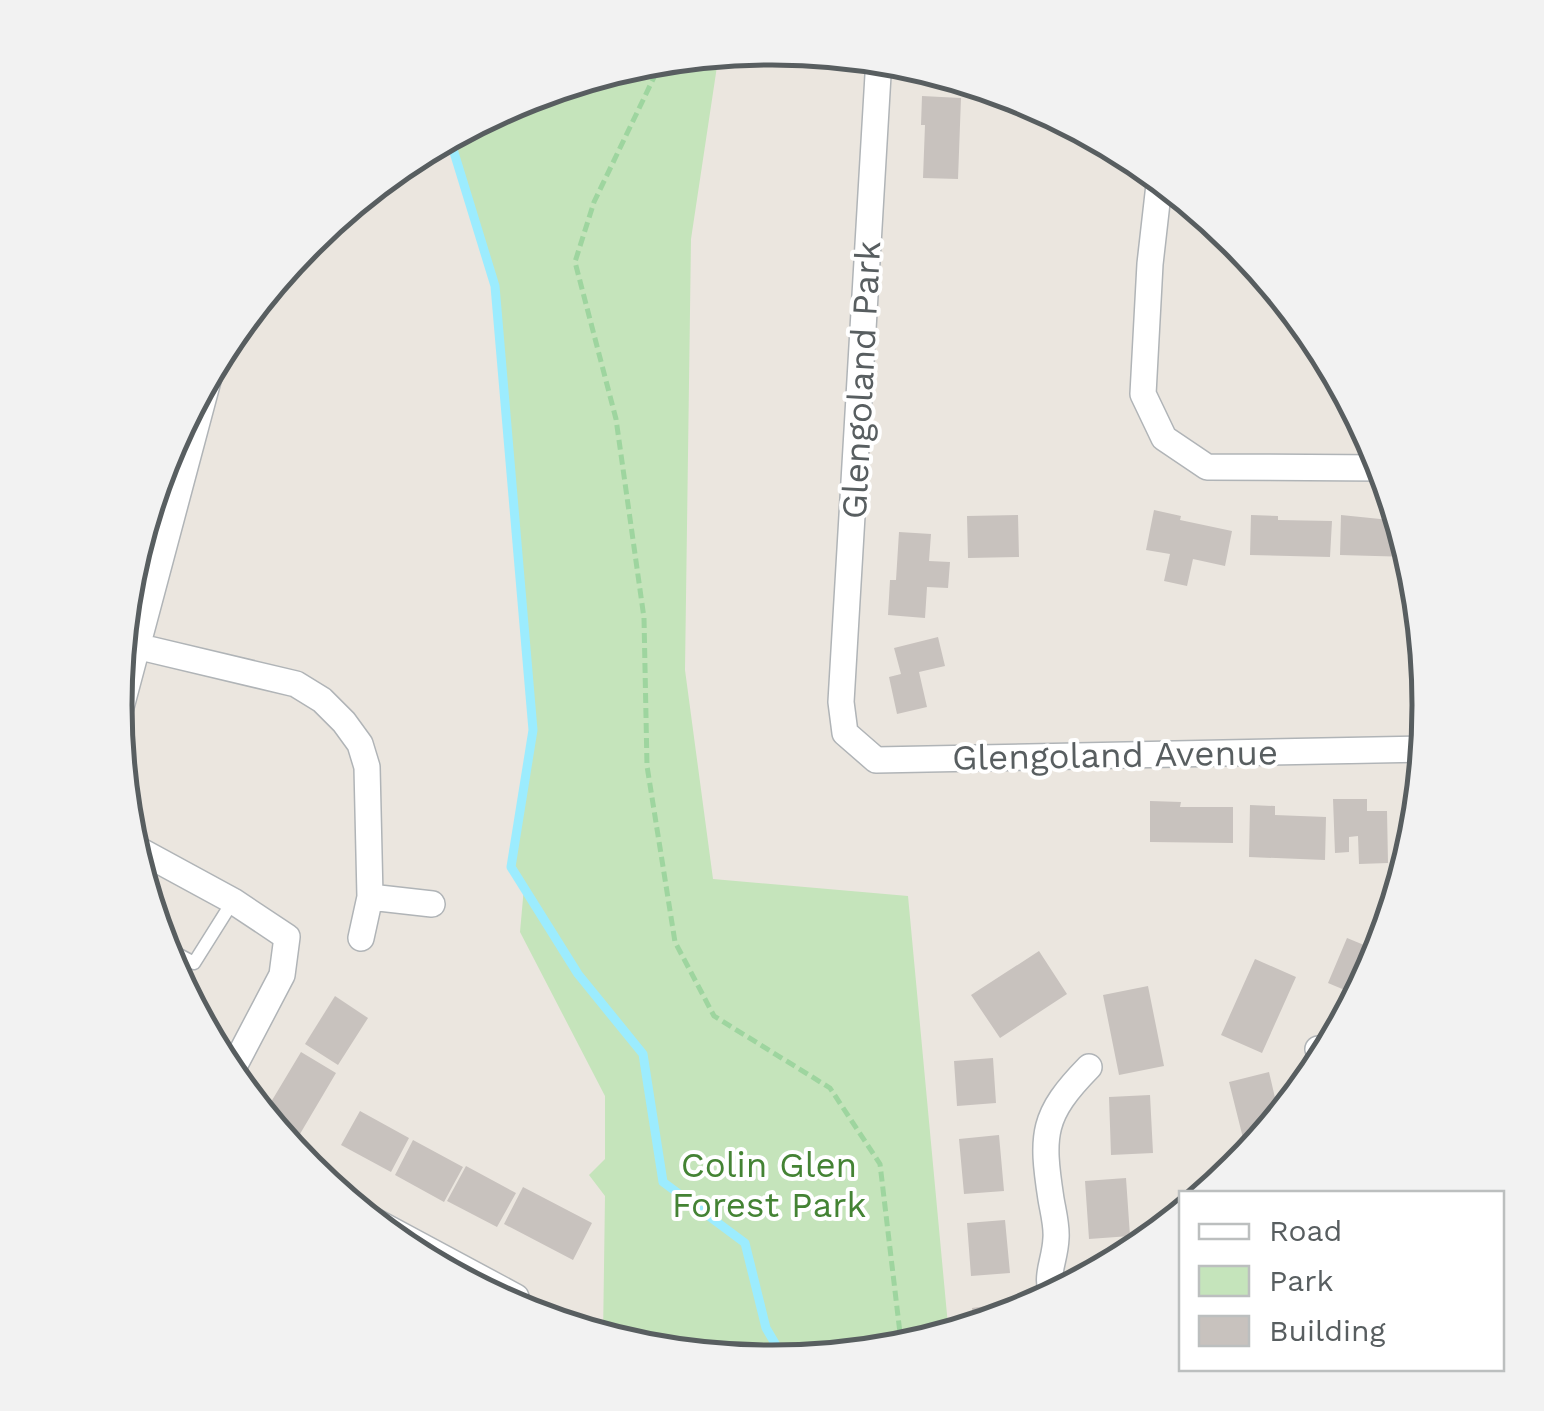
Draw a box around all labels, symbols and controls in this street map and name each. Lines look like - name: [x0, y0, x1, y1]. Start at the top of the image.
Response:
- street label: Glengoland Park: [833, 240, 889, 520]
- street label: Glengoland Avenue: [952, 731, 1278, 779]
- park label: Colin Glen Forest Park: [672, 1144, 866, 1226]
- legend: [1179, 1191, 1504, 1371]
- text: Road: [1269, 1213, 1342, 1248]
- text: Park: [1269, 1263, 1334, 1298]
- text: Building: [1269, 1313, 1386, 1348]

